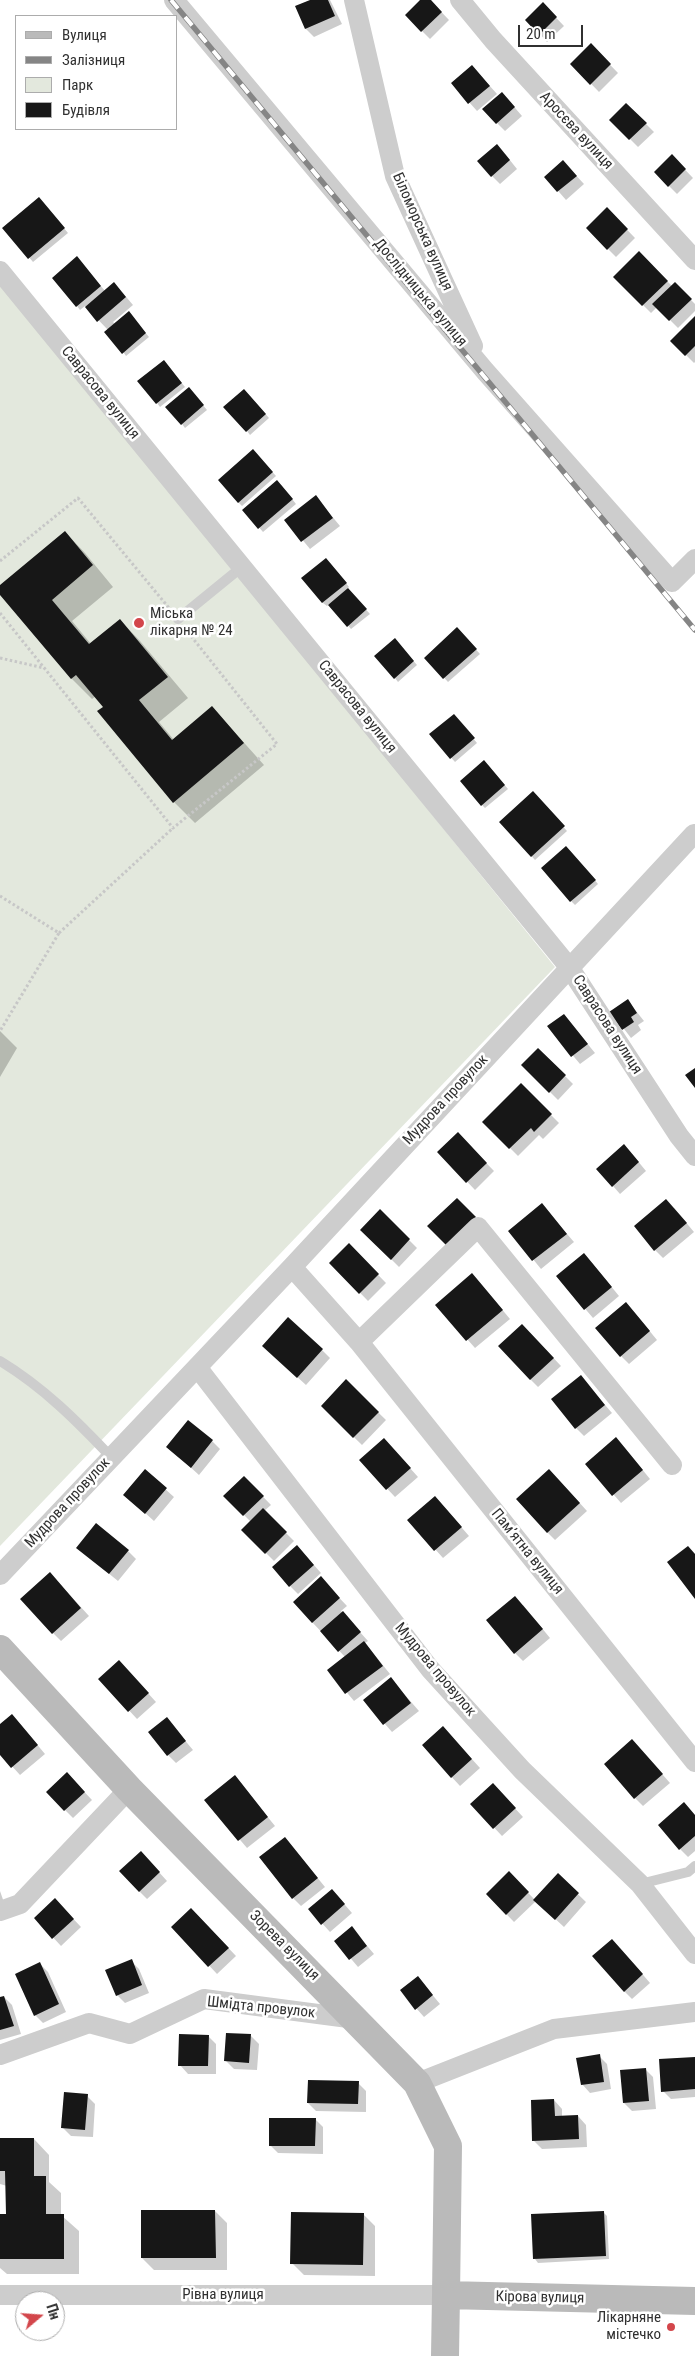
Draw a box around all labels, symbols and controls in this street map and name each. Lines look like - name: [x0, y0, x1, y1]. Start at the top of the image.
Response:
- legend: [15, 15, 178, 130]
- scale bar: [520, 15, 585, 47]
- text: 20 m: [526, 25, 556, 43]
- text: Вулиця: [62, 26, 107, 44]
- text: Залізниця: [62, 51, 125, 69]
- text: Парк: [62, 76, 93, 94]
- street label: Аросєва вулиця: [535, 88, 617, 174]
- text: Будівля: [62, 101, 110, 119]
- street label: Біломорська вулиця: [388, 170, 456, 294]
- street label: Дослідницька вулиця: [370, 235, 470, 351]
- street label: Саврасова вулиця: [57, 343, 143, 443]
- place label: Міська лікарня № 24: [150, 605, 233, 640]
- marker: Міська лікарня № 24: [132, 616, 146, 630]
- street label: Саврасова вулиця: [314, 657, 400, 757]
- street label: Саврасова вулиця: [568, 972, 646, 1078]
- street label: Мудрова провулок: [400, 1051, 492, 1149]
- street label: Мудрова провулок: [22, 1454, 114, 1552]
- street label: Пам’ятна вулиця: [487, 1506, 567, 1598]
- street label: Мудрова провулок: [391, 1620, 479, 1720]
- street label: Зорева вулиця: [245, 1907, 323, 1985]
- street label: Шмідта провулок: [206, 1993, 316, 2023]
- street label: Рівна вулиця: [182, 2286, 264, 2304]
- street label: Кірова вулиця: [495, 2288, 585, 2308]
- north arrow: [15, 2291, 65, 2341]
- text: Пн: [43, 2302, 63, 2322]
- place label: Лікарняне містечко: [597, 2309, 661, 2344]
- marker: Лікарняне містечко: [665, 2321, 677, 2333]

